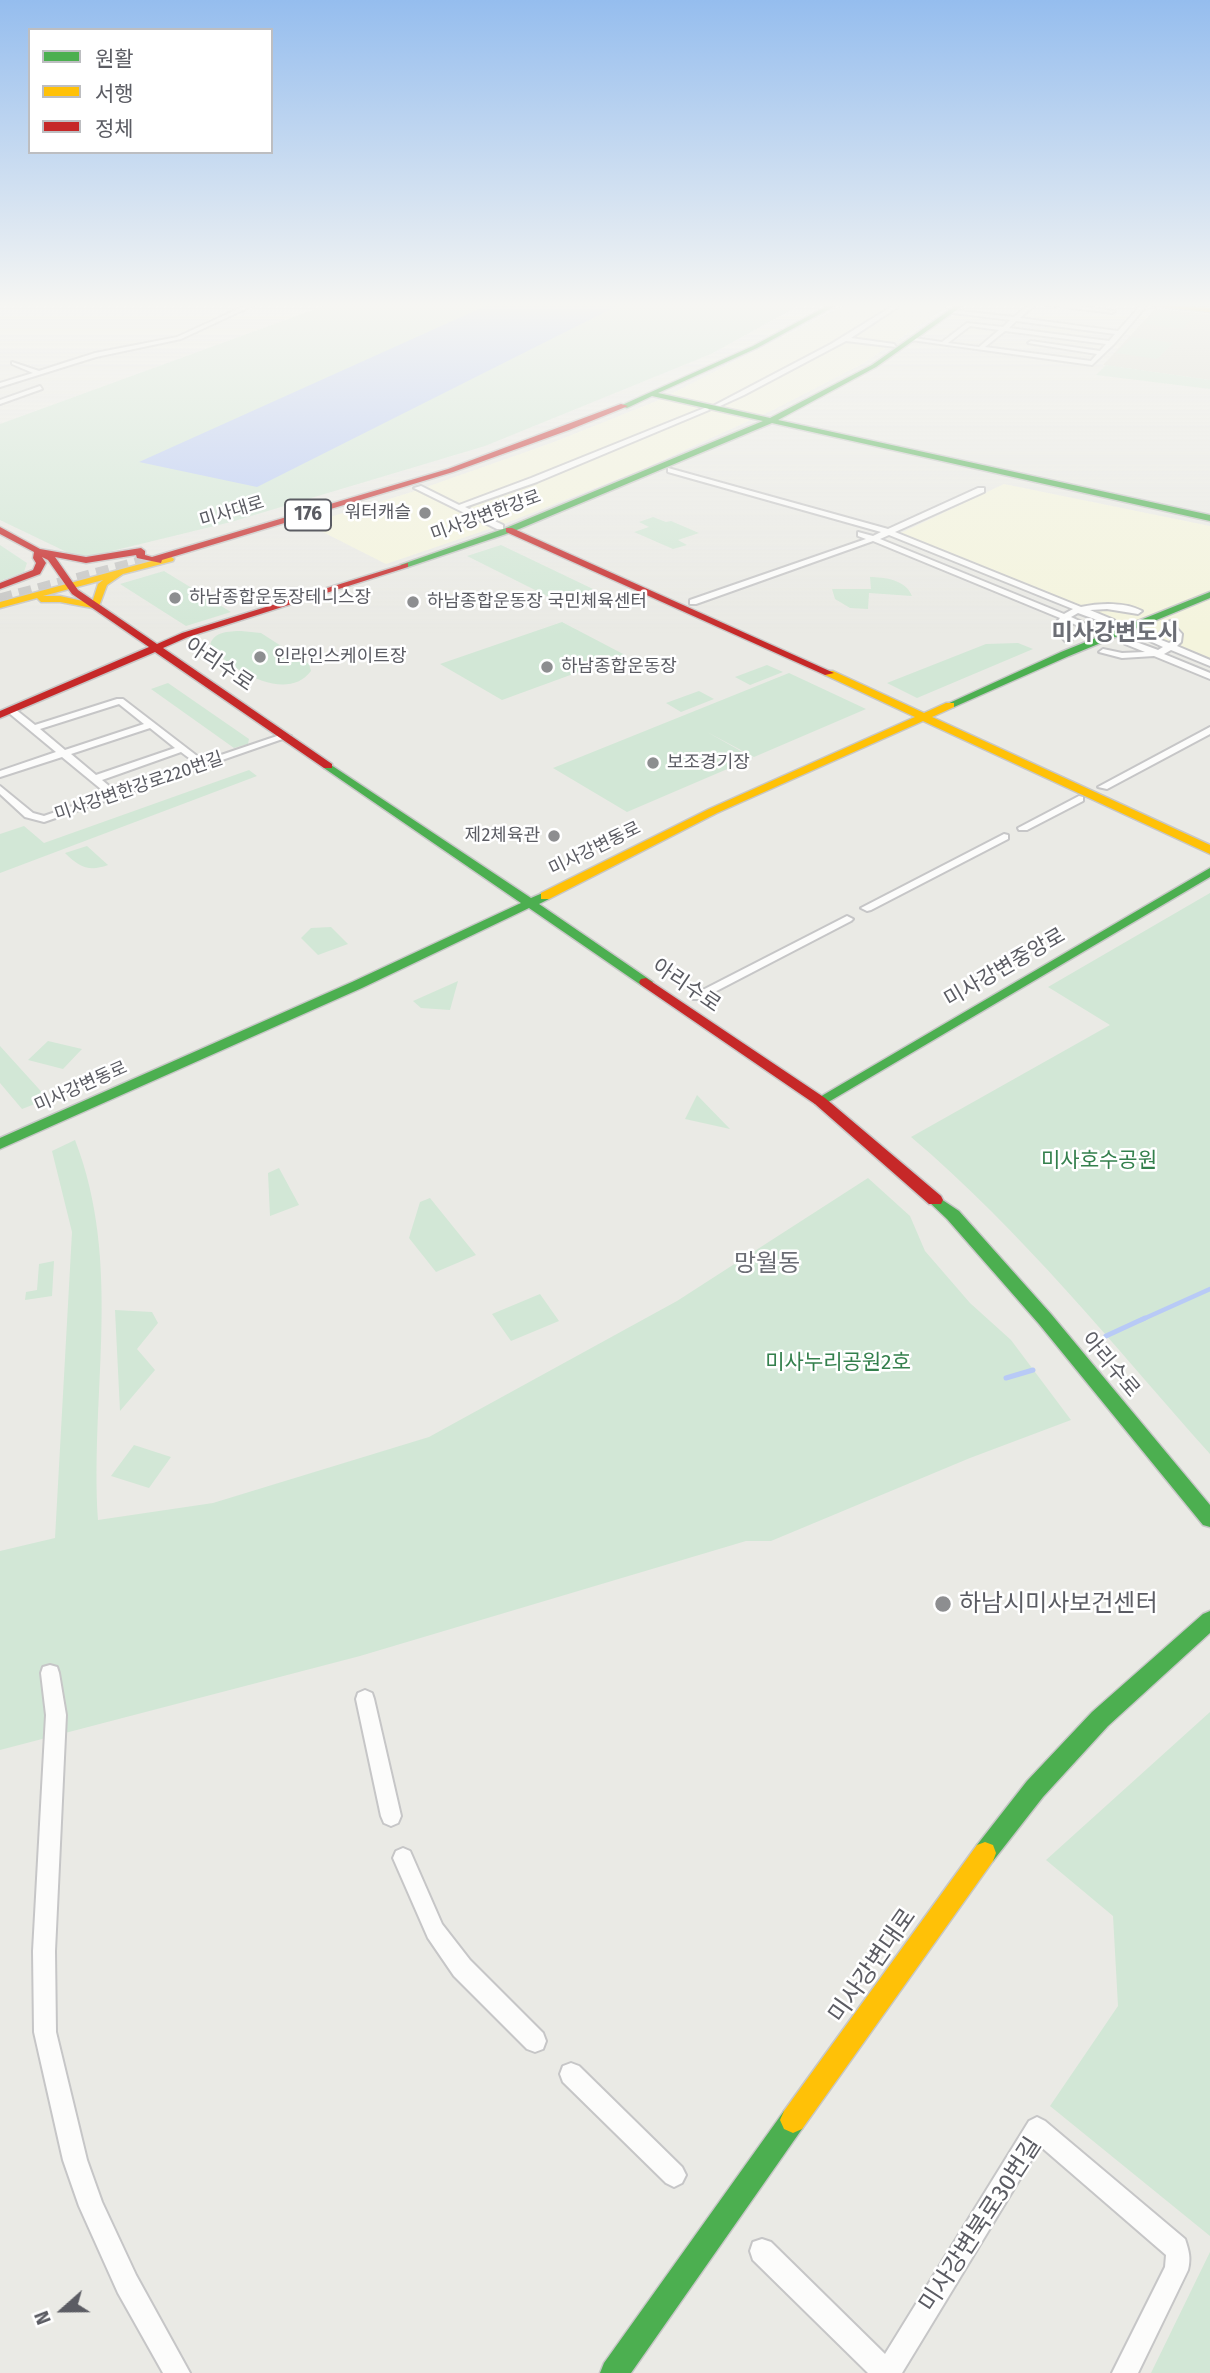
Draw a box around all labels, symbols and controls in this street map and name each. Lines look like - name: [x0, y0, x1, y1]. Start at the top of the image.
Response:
- legend: [28, 28, 273, 154]
- text: 원활: [95, 46, 134, 72]
- text: 서행: [95, 81, 134, 107]
- text: 정체: [95, 116, 134, 142]
- street label: 미사강변한강로: [428, 486, 544, 546]
- street label: 미사대로: [197, 492, 267, 532]
- road number: 176: [285, 500, 331, 530]
- place label: 워터캐슬: [345, 502, 411, 524]
- marker: 워터캐슬: [417, 505, 433, 521]
- place label: 하남종합운동장테니스장: [189, 587, 371, 609]
- marker: 하남종합운동장테니스장: [167, 590, 183, 606]
- place label: 하남종합운동장 국민체육센터: [427, 591, 647, 613]
- marker: 하남종합운동장 국민체육센터: [405, 594, 421, 610]
- district label: 미사강변도시: [1052, 620, 1178, 648]
- street label: 아리수로: [180, 633, 258, 697]
- place label: 인라인스케이트장: [274, 646, 406, 668]
- marker: 인라인스케이트장: [252, 649, 268, 665]
- place label: 하남종합운동장: [561, 656, 677, 678]
- marker: 하남종합운동장: [539, 659, 555, 675]
- street label: 미사강변한강로220번길: [52, 748, 226, 826]
- place label: 보조경기장: [667, 752, 750, 774]
- marker: 보조경기장: [645, 755, 661, 771]
- street label: 미사강변동로: [546, 818, 644, 880]
- place label: 제2체육관: [465, 825, 540, 847]
- marker: 제2체육관: [546, 828, 562, 844]
- street label: 미사강변중앙로: [940, 923, 1070, 1013]
- street label: 아리수로: [647, 954, 725, 1018]
- street label: 미사강변동로: [31, 1057, 131, 1117]
- park label: 미사호수공원: [1041, 1148, 1157, 1174]
- district label: 망월동: [734, 1250, 800, 1278]
- street label: 아리수로: [1076, 1327, 1144, 1403]
- park label: 미사누리공원2호: [765, 1350, 911, 1376]
- place label: 하남시미사보건센터: [959, 1590, 1158, 1618]
- marker: 하남시미사보건센터: [933, 1594, 953, 1614]
- street label: 미사강변대로: [823, 1903, 923, 2029]
- street label: 미사강변북로30번길: [914, 2132, 1048, 2318]
- north arrow: [28, 2275, 98, 2345]
- text: N: [30, 2308, 56, 2328]

